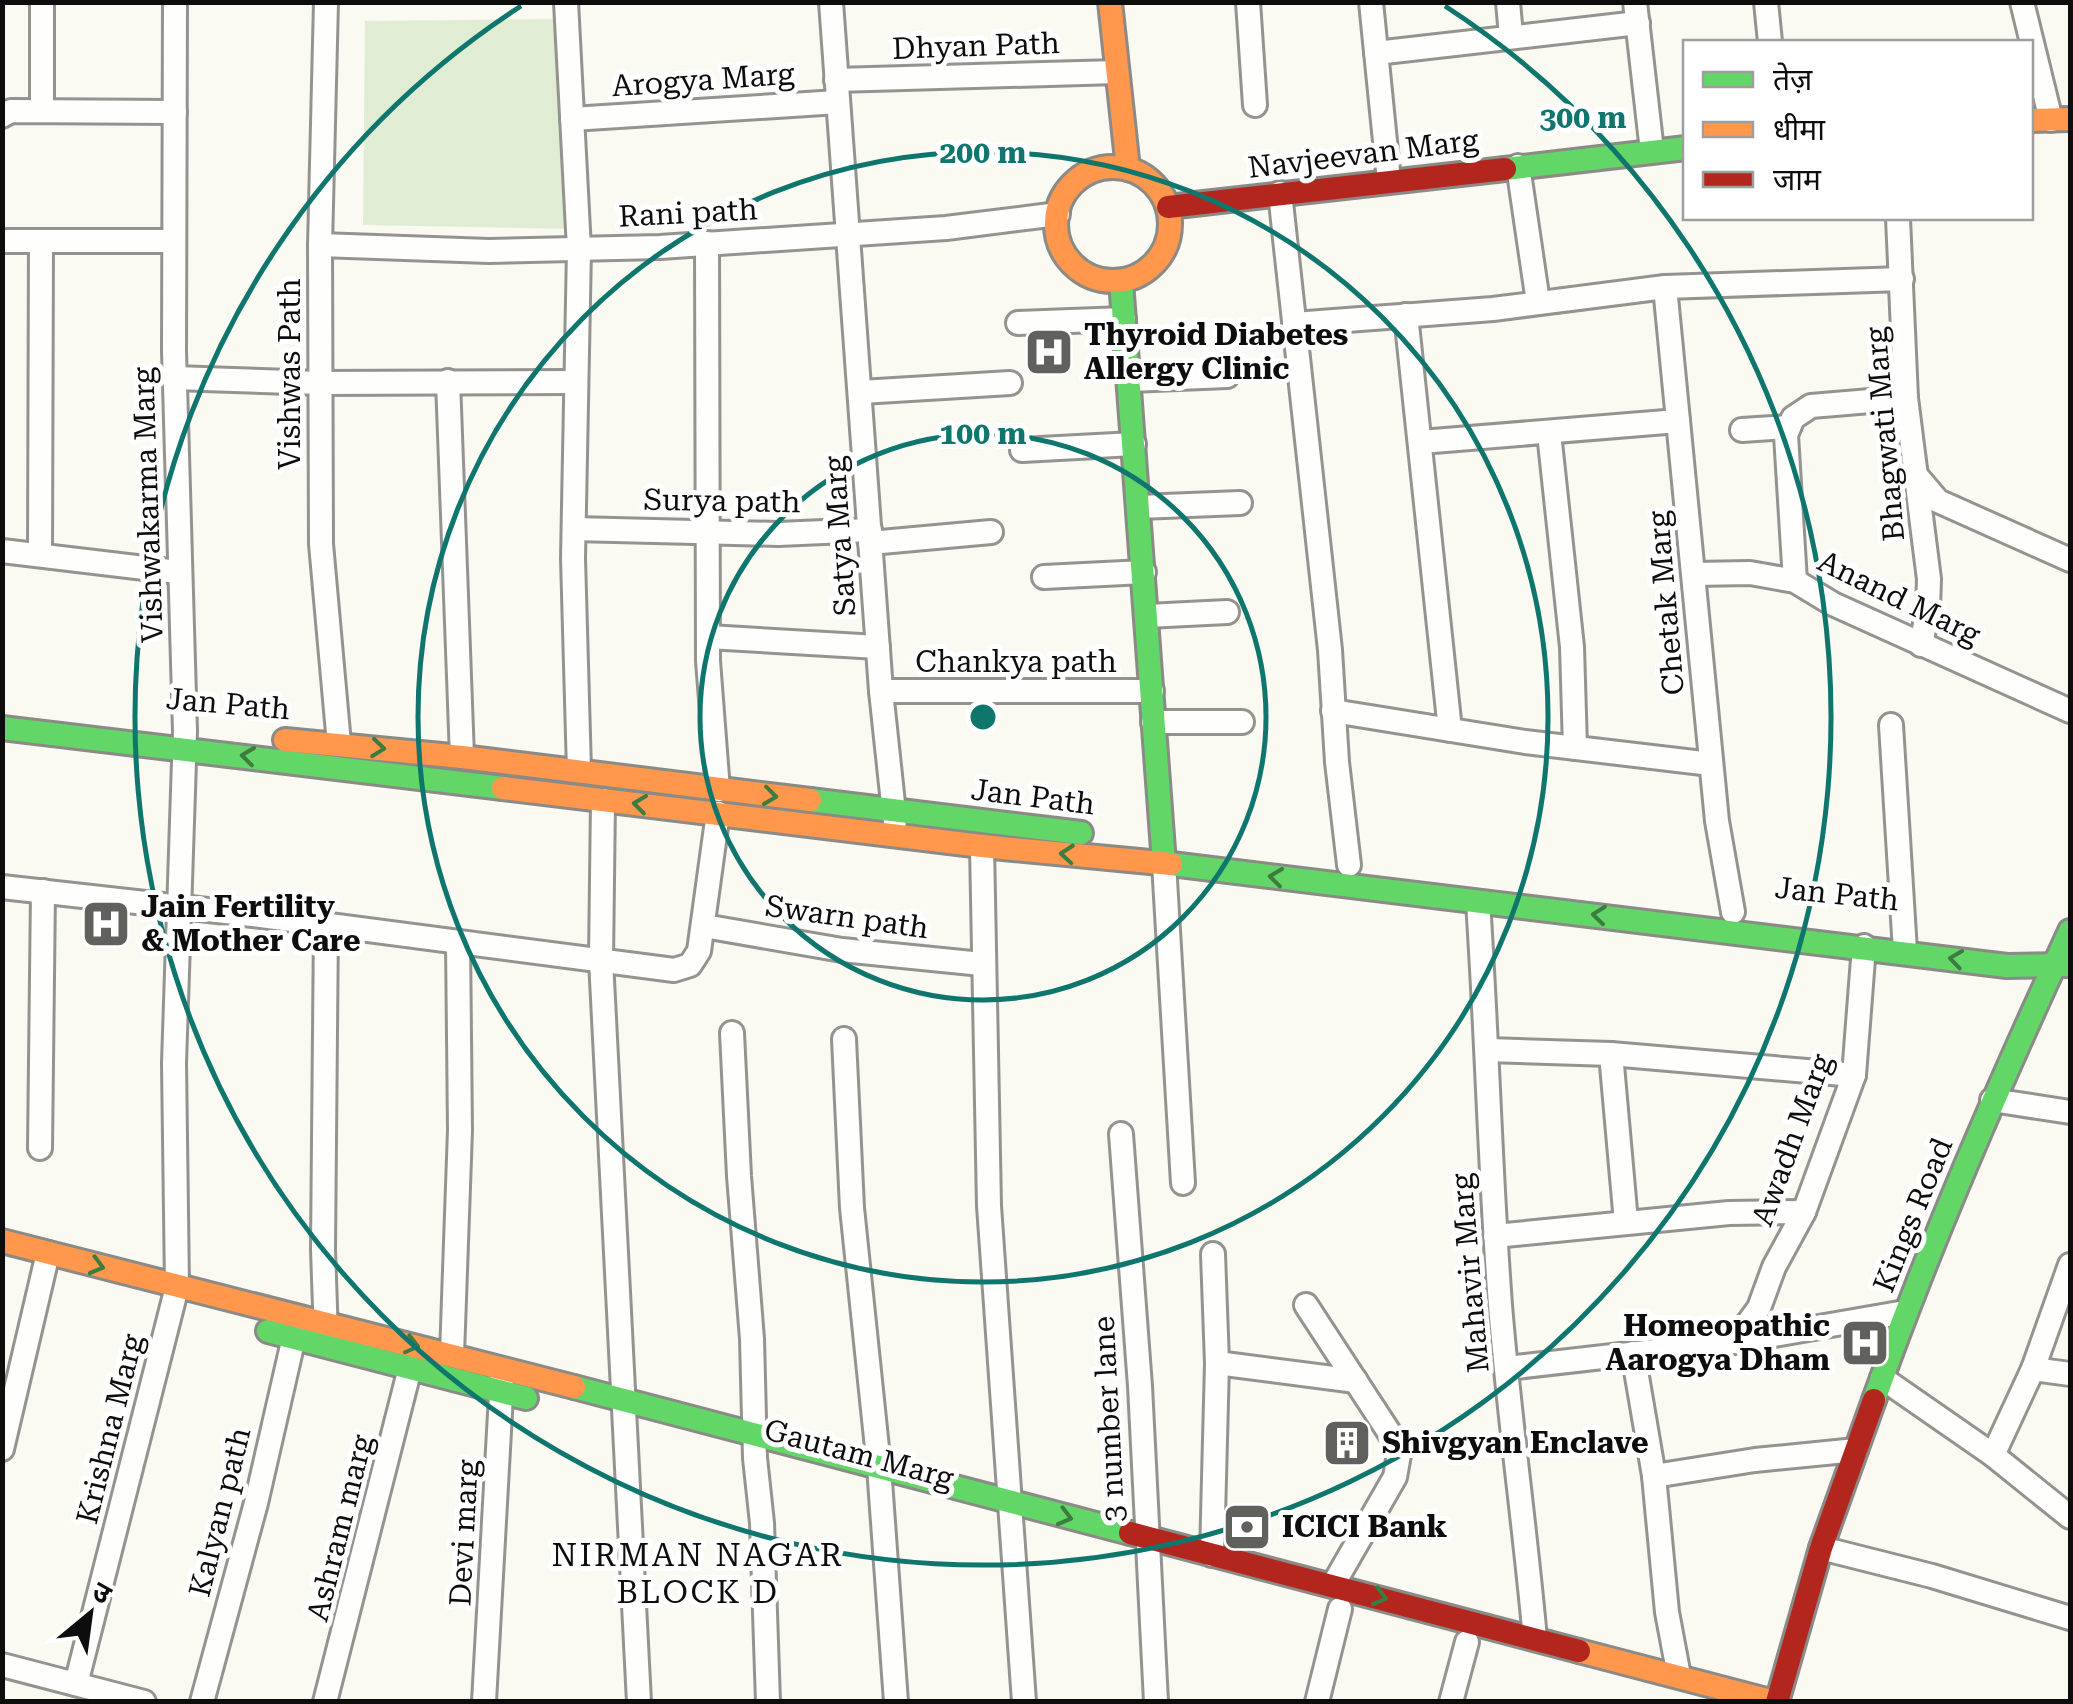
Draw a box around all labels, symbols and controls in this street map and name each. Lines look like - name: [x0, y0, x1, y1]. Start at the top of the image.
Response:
- street label: Dhyan Path: [892, 25, 1060, 66]
- legend: [1683, 40, 2033, 220]
- street label: Arogya Marg: [610, 56, 795, 103]
- text: तेज़: [1773, 62, 1813, 97]
- text: 300 m: [1540, 100, 1627, 135]
- text: धीमा: [1773, 112, 1826, 147]
- street label: Navjeevan Marg: [1246, 122, 1480, 185]
- text: 200 m: [940, 135, 1027, 170]
- text: जाम: [1773, 162, 1822, 197]
- street label: Rani path: [618, 191, 758, 234]
- street label: Vishwas Path: [272, 278, 307, 470]
- place label: Thyroid Diabetes Allergy Clinic: [1084, 317, 1348, 386]
- street label: Bhagwati Marg: [1858, 325, 1911, 543]
- hospital icon: Thyroid Diabetes Allergy Clinic: [1023, 326, 1075, 378]
- street label: Vishwakarma Marg: [125, 367, 170, 643]
- text: 100 m: [940, 416, 1027, 451]
- street label: Satya Marg: [816, 455, 863, 617]
- street label: Surya path: [643, 482, 801, 519]
- street label: Chetak Marg: [1640, 509, 1691, 697]
- street label: Anand Marg: [1812, 543, 1986, 652]
- street label: Chankya path: [915, 644, 1117, 679]
- street label: Jan Path: [165, 681, 292, 726]
- centre of rings: [965, 699, 1001, 735]
- one-way arrow: [370, 737, 386, 759]
- one-way arrow: [240, 746, 256, 767]
- street label: Jan Path: [969, 772, 1097, 821]
- one-way arrow: [762, 785, 778, 806]
- one-way arrow: [632, 794, 648, 815]
- one-way arrow: [1059, 843, 1075, 865]
- one-way arrow: [1268, 867, 1285, 888]
- street label: Jan Path: [1773, 870, 1901, 917]
- street label: Swarn path: [763, 888, 931, 945]
- place label: Jain Fertility & Mother Care: [141, 889, 361, 958]
- hospital icon: Jain Fertility & Mother Care: [80, 898, 132, 950]
- one-way arrow: [1591, 905, 1607, 926]
- one-way arrow: [1948, 949, 1965, 970]
- street label: Awadh Marg: [1744, 1049, 1839, 1230]
- street label: Kings Road: [1866, 1133, 1959, 1297]
- street label: Mahavir Marg: [1443, 1172, 1496, 1374]
- one-way arrow: [88, 1254, 105, 1275]
- place label: Homeopathic Aarogya Dham: [1605, 1308, 1830, 1377]
- street label: 3 number lane: [1086, 1315, 1131, 1523]
- hospital icon: Homeopathic Aarogya Dham: [1839, 1317, 1891, 1369]
- street label: Krishna Marg: [69, 1330, 150, 1527]
- one-way arrow: [403, 1333, 420, 1354]
- street label: Gautam Marg: [761, 1411, 958, 1496]
- building icon: Shivgyan Enclave: [1321, 1417, 1373, 1469]
- street label: Kalyan path: [182, 1424, 257, 1600]
- place label: Shivgyan Enclave: [1382, 1425, 1649, 1460]
- street label: Ashram marg: [299, 1431, 380, 1625]
- street label: Devi marg: [442, 1459, 485, 1607]
- bank icon: ICICI Bank: [1221, 1501, 1273, 1553]
- one-way arrow: [1056, 1505, 1073, 1526]
- place label: ICICI Bank: [1282, 1509, 1447, 1544]
- district label: NIRMAN NAGAR BLOCK D: [551, 1536, 845, 1611]
- north arrow: [40, 1564, 140, 1664]
- text: उ: [87, 1574, 118, 1611]
- one-way arrow: [1371, 1586, 1388, 1607]

